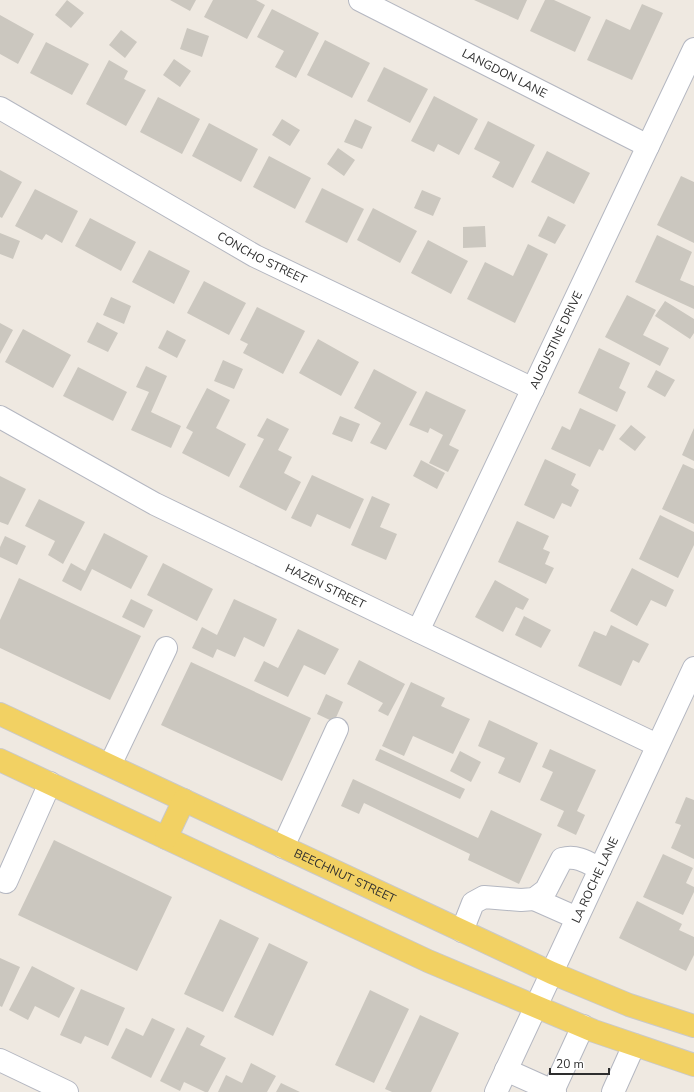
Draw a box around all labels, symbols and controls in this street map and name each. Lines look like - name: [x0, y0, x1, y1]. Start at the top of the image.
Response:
- street label: LANGDON LANE: [459, 45, 550, 102]
- street label: CONCHO STREET: [214, 228, 310, 288]
- street label: AUGUSTINE DRIVE: [526, 288, 586, 392]
- street label: HAZEN STREET: [283, 560, 369, 613]
- street label: LA ROCHE LANE: [568, 834, 622, 926]
- street label: BEECHNUT STREET: [291, 845, 399, 907]
- scale bar: [550, 1050, 609, 1076]
- text: 20 m: [556, 1056, 584, 1072]

